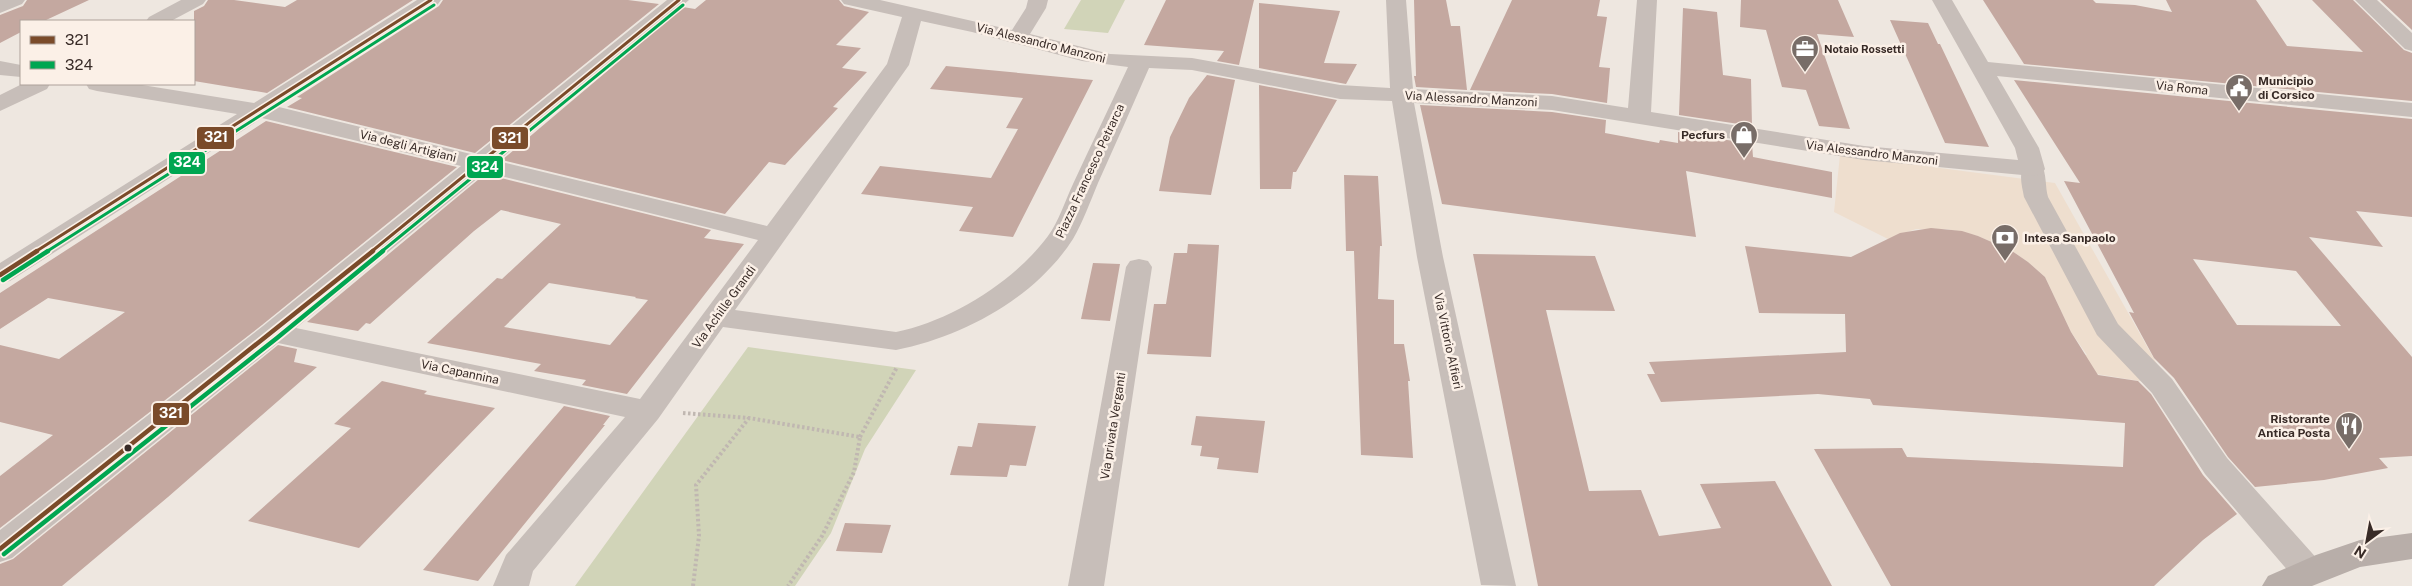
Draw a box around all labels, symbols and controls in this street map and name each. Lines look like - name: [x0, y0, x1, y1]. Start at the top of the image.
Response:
- legend: [20, 20, 195, 85]
- street label: Via Alessandro Manzoni: [975, 20, 1107, 66]
- text: 321: [65, 31, 90, 48]
- office icon: Notaio Rossetti: [1790, 34, 1820, 73]
- place label: Notaio Rossetti: [1824, 43, 1904, 55]
- text: 324: [65, 56, 93, 73]
- public building icon: Municipio di Corsico: [2224, 73, 2254, 112]
- place label: Municipio di Corsico: [2258, 74, 2315, 102]
- street label: Via Roma: [2155, 78, 2209, 98]
- street label: Via Alessandro Manzoni: [1404, 89, 1538, 109]
- street label: Piazza Francesco Petrarca: [1053, 102, 1127, 240]
- shop icon: Pecfurs: [1729, 120, 1759, 159]
- line badge: 321: [196, 126, 235, 150]
- line badge: 321: [491, 126, 529, 150]
- street label: Via degli Artigiani: [358, 127, 458, 165]
- place label: Pecfurs: [1681, 128, 1725, 142]
- text: 321: [204, 129, 228, 145]
- text: 321: [498, 130, 522, 146]
- street label: Via Alessandro Manzoni: [1805, 138, 1939, 168]
- line badge: 324: [168, 151, 206, 175]
- text: 324: [173, 154, 201, 170]
- line badge: 324: [466, 155, 504, 179]
- text: 324: [471, 159, 499, 175]
- bank icon: Intesa Sanpaolo: [1990, 223, 2020, 262]
- place label: Intesa Sanpaolo: [2024, 231, 2116, 245]
- street label: Via Achille Grandi: [689, 263, 759, 351]
- street label: Via Vittorio Alfieri: [1431, 292, 1465, 390]
- street label: Via Capannina: [420, 357, 500, 387]
- street label: Via privata Verganti: [1098, 371, 1128, 481]
- line badge: 321: [152, 402, 190, 426]
- text: 321: [159, 405, 183, 421]
- restaurant icon: Ristorante Antica Posta: [2334, 411, 2364, 450]
- place label: Ristorante Antica Posta: [2258, 412, 2330, 440]
- unlabelled marker: [123, 443, 133, 453]
- north arrow: [2342, 516, 2392, 566]
- text: N: [2351, 542, 2369, 562]

